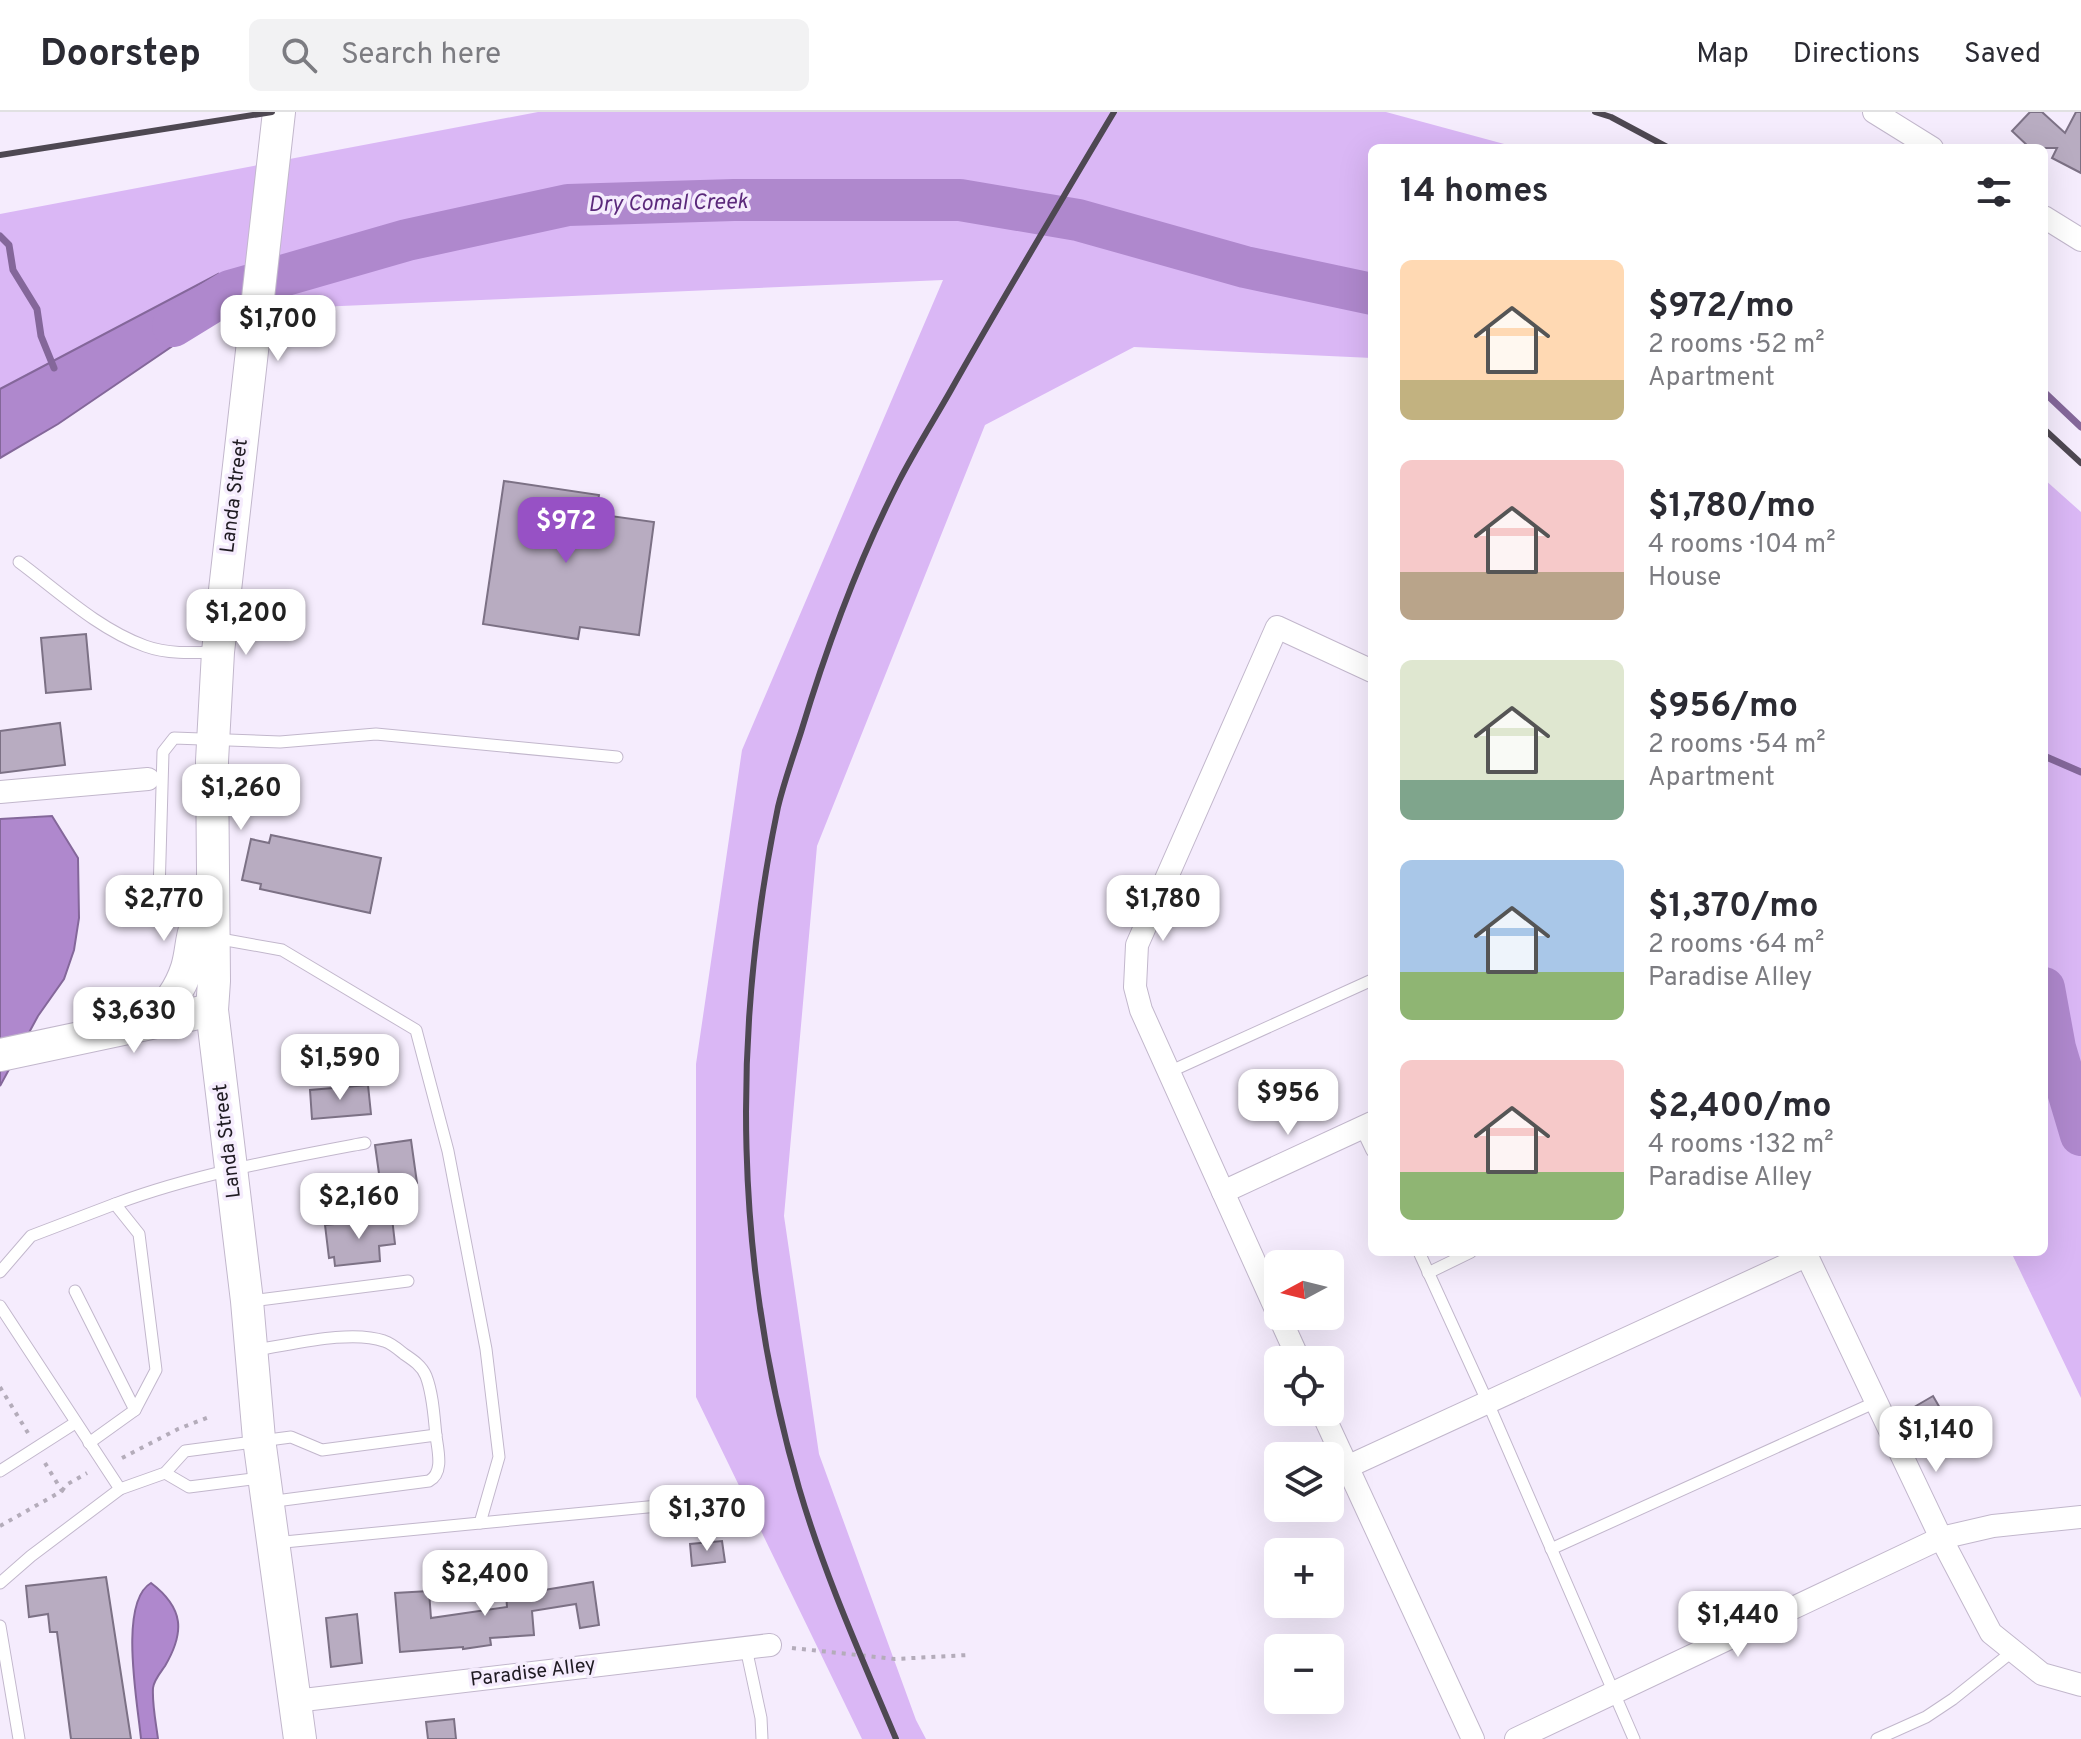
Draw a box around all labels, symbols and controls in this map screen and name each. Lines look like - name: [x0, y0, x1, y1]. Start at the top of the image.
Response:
- search box: [249, 19, 809, 91]
- text: Doorstep: [40, 31, 201, 80]
- icon: search: [277, 33, 321, 77]
- text: Search here: [341, 37, 501, 74]
- text: Map: [1696, 37, 1749, 73]
- text: Directions: [1793, 37, 1920, 73]
- text: Saved: [1964, 37, 2041, 73]
- icon: filters: [1972, 170, 2016, 214]
- text: 14 homes: [1400, 171, 1549, 214]
- water label: Dry Comal Creek: [588, 189, 749, 219]
- text: $972/mo: [1648, 286, 1794, 329]
- icon: home: [1464, 292, 1560, 388]
- pin: $1,700: [213, 295, 343, 363]
- text: $1,700: [239, 304, 317, 337]
- text: 2 rooms · 52 m²: [1648, 329, 1825, 362]
- text: Apartment: [1648, 362, 1775, 395]
- street label: Landa Street: [215, 437, 255, 555]
- text: $1,780/mo: [1648, 486, 1816, 529]
- icon: home: [1464, 492, 1560, 588]
- pin: $972: [519, 497, 613, 565]
- text: $972: [536, 506, 596, 539]
- text: 4 rooms · 104 m²: [1648, 529, 1836, 562]
- text: House: [1648, 562, 1721, 595]
- pin: $1,200: [181, 589, 311, 657]
- text: $1,200: [204, 598, 288, 631]
- text: $956/mo: [1648, 686, 1798, 729]
- icon: home: [1464, 692, 1560, 788]
- text: 2 rooms · 54 m²: [1648, 729, 1826, 762]
- text: Apartment: [1648, 762, 1775, 795]
- pin: $1,260: [176, 764, 306, 832]
- text: $1,260: [200, 773, 282, 806]
- pin: $2,770: [99, 875, 229, 943]
- pin: $1,780: [1098, 875, 1228, 943]
- text: $2,770: [124, 884, 204, 917]
- text: $1,780: [1125, 884, 1201, 917]
- text: $1,370/mo: [1648, 886, 1818, 929]
- icon: home: [1464, 892, 1560, 988]
- text: 2 rooms · 64 m²: [1648, 929, 1824, 962]
- text: Paradise Alley: [1648, 962, 1812, 995]
- pin: $3,630: [69, 987, 199, 1055]
- text: $3,630: [91, 996, 177, 1029]
- pin: $1,590: [275, 1034, 405, 1102]
- text: $1,590: [299, 1043, 381, 1076]
- pin: $956: [1241, 1069, 1335, 1137]
- text: $956: [1256, 1078, 1320, 1111]
- street label: Landa Street: [208, 1082, 248, 1200]
- text: $2,400/mo: [1648, 1086, 1832, 1129]
- icon: home: [1464, 1092, 1560, 1188]
- text: 4 rooms · 132 m²: [1648, 1129, 1834, 1162]
- text: Paradise Alley: [1648, 1162, 1812, 1195]
- pin: $2,160: [294, 1173, 424, 1241]
- text: $2,160: [318, 1182, 400, 1215]
- north arrow: [1264, 1250, 1344, 1330]
- map controls: [1264, 1250, 1344, 1714]
- button: locate: [1264, 1346, 1344, 1426]
- pin: $1,140: [1871, 1406, 2001, 1474]
- text: $1,140: [1897, 1415, 1975, 1448]
- button: layers: [1264, 1442, 1344, 1522]
- pin: $1,370: [642, 1485, 772, 1553]
- text: $1,370: [667, 1494, 747, 1527]
- button: +: [1264, 1538, 1344, 1618]
- pin: $2,400: [420, 1550, 550, 1618]
- text: $2,400: [440, 1559, 530, 1592]
- pin: $1,440: [1673, 1591, 1803, 1659]
- text: $1,440: [1696, 1600, 1780, 1633]
- button: −: [1264, 1634, 1344, 1714]
- street label: Paradise Alley: [469, 1652, 597, 1694]

